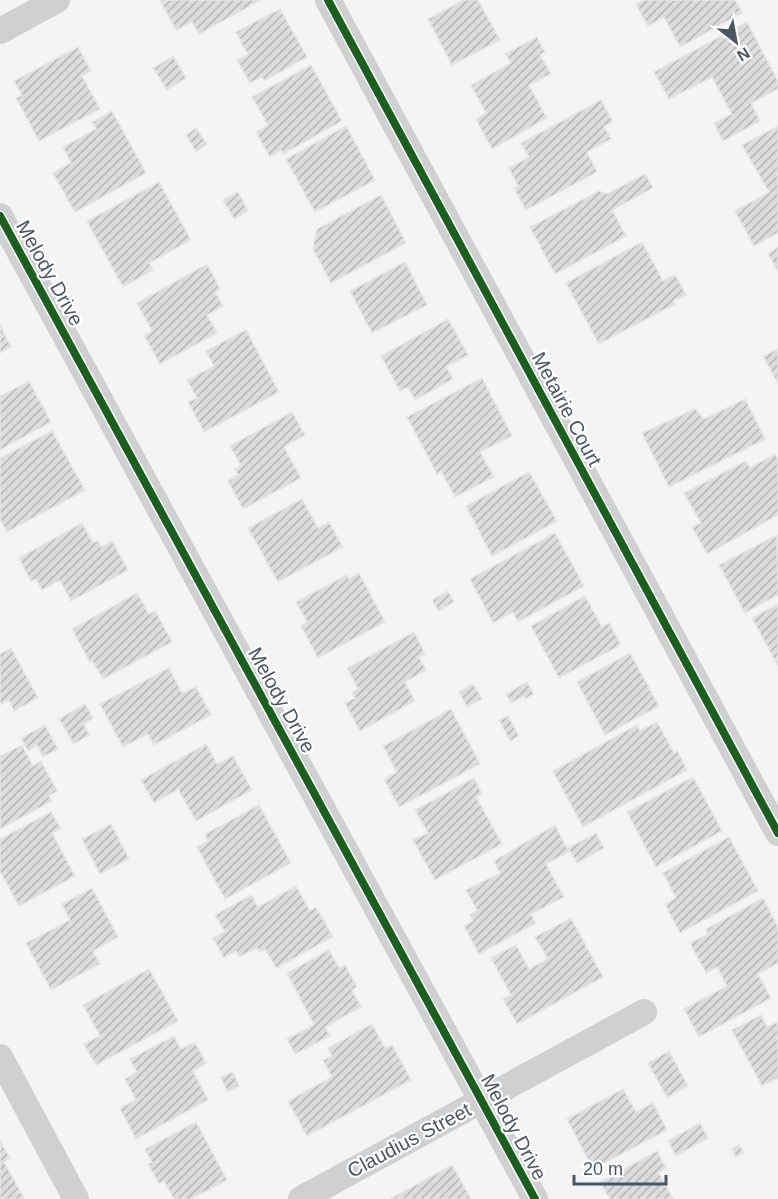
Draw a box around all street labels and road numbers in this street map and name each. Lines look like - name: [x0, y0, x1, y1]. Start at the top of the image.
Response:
- street label: Melody Drive: [12, 217, 88, 329]
- street label: Metairie Court: [528, 348, 606, 470]
- street label: Melody Drive: [244, 644, 320, 756]
- street label: Melody Drive: [477, 1070, 551, 1184]
- street label: Claudius Street: [343, 1098, 475, 1182]

